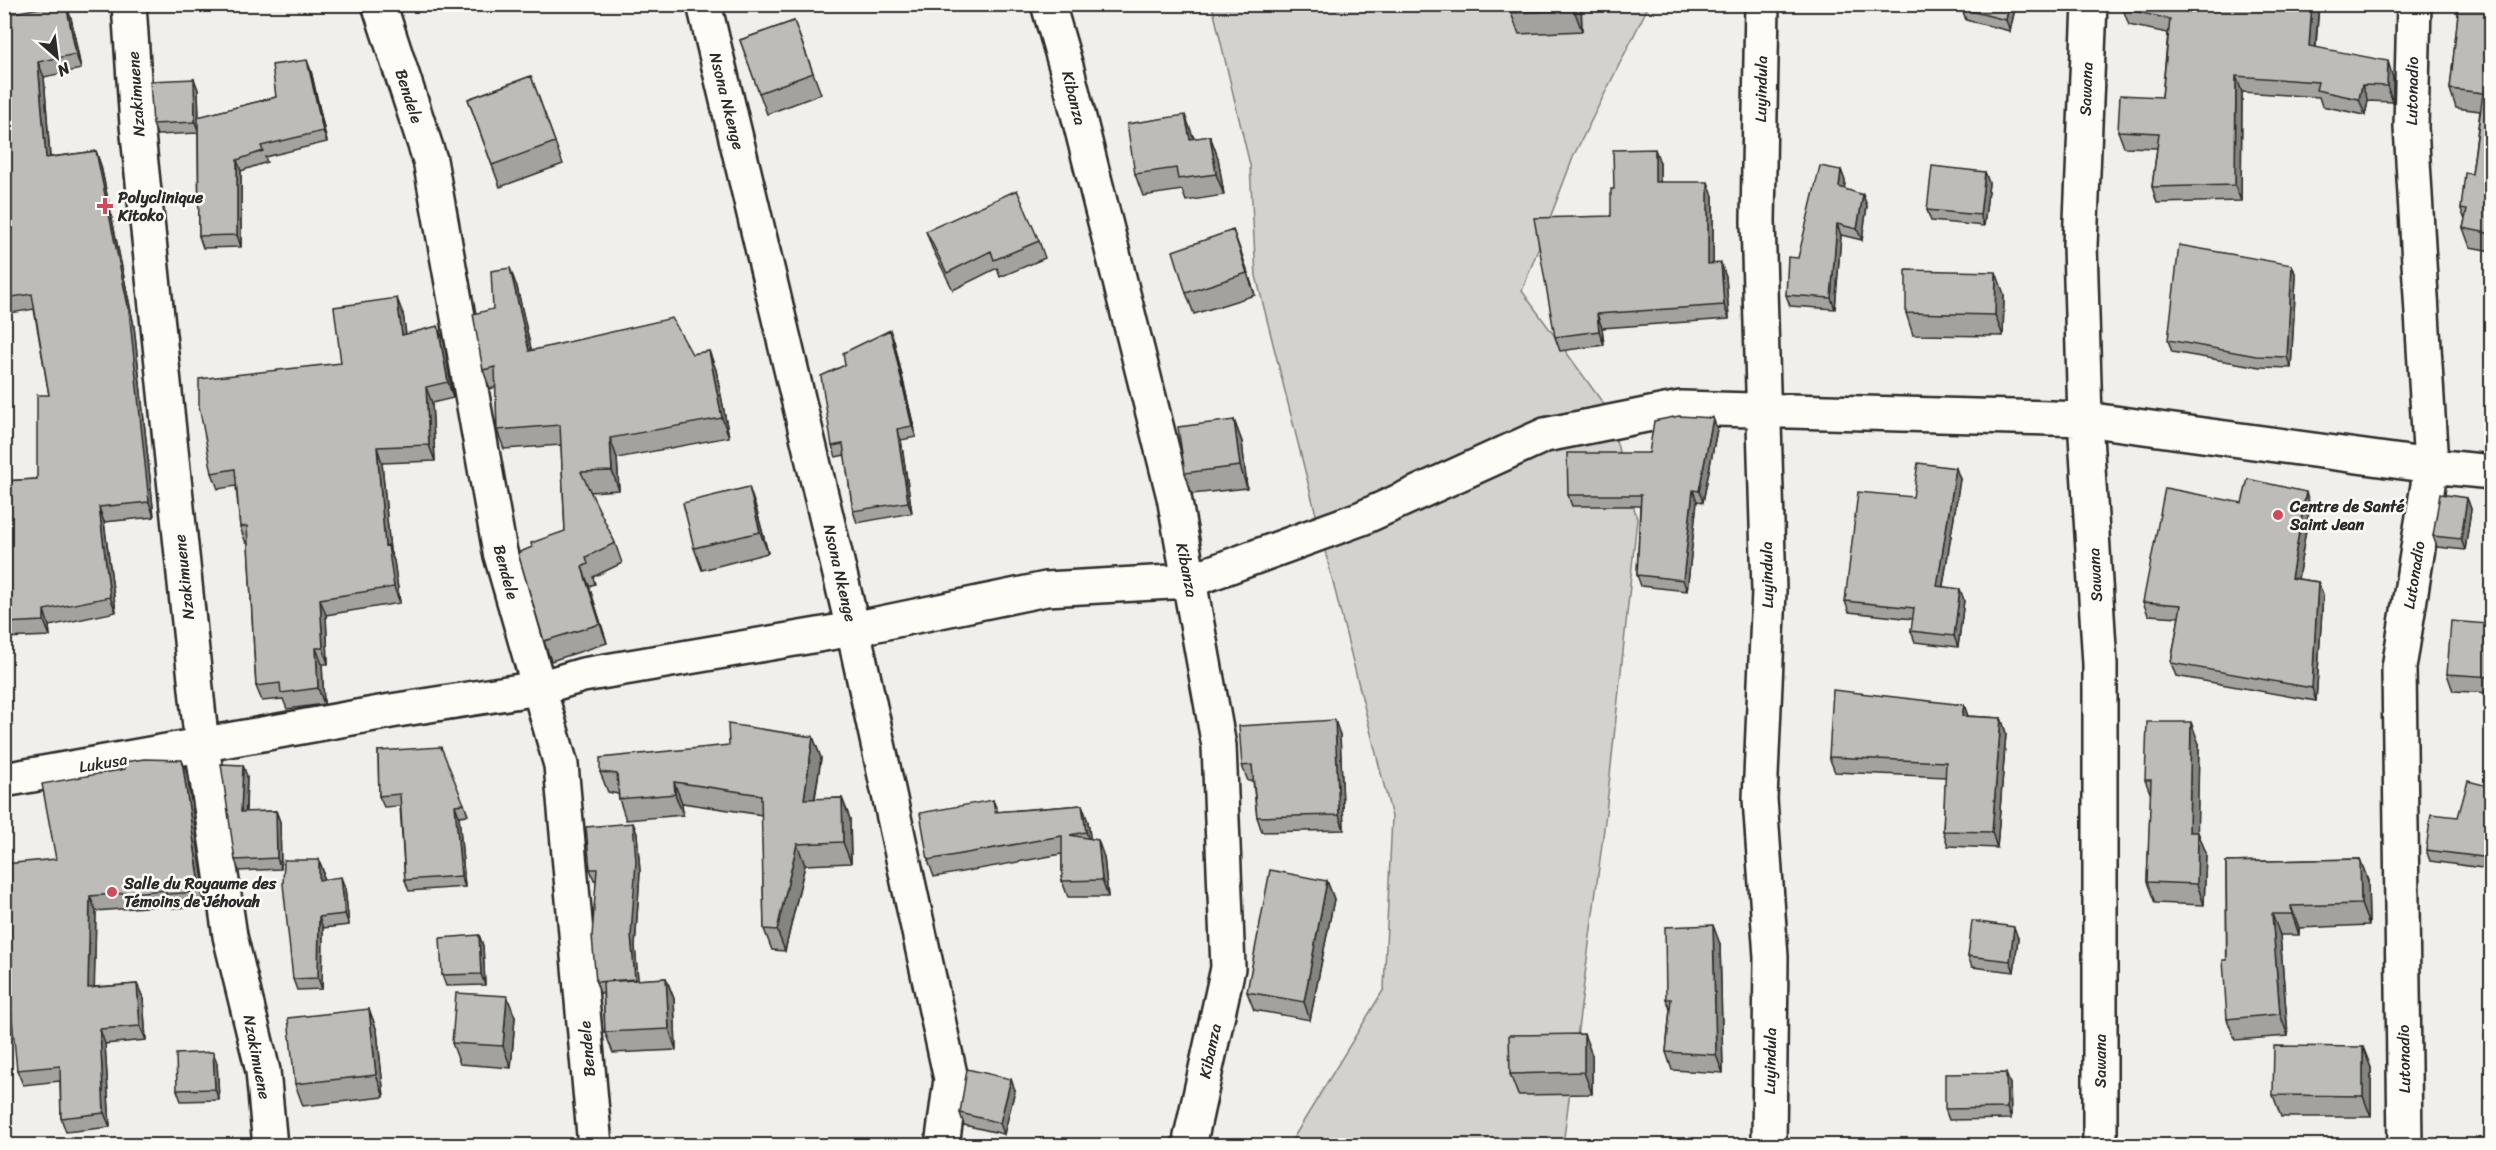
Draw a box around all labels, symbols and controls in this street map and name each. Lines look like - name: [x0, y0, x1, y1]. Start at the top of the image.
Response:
- north arrow: [27, 27, 87, 87]
- street label: Nsona Nkenge: [701, 49, 753, 153]
- street label: Nzakimuene: [119, 50, 153, 138]
- text: N: [51, 54, 76, 86]
- street label: Luyindula: [1746, 55, 1776, 123]
- street label: Lutonadio: [2397, 56, 2427, 126]
- street label: Sawana: [2071, 62, 2101, 116]
- street label: Bendele: [387, 65, 432, 127]
- street label: Kibanza: [1053, 68, 1095, 128]
- place label: Polyclinique Kitoko: [117, 183, 204, 230]
- marker: Polyclinique Kitoko: [96, 197, 114, 215]
- place label: Centre de Santé Saint Jean: [2289, 492, 2405, 539]
- marker: Centre de Santé Saint Jean: [2271, 508, 2285, 522]
- street label: Nsona Nkenge: [815, 521, 865, 625]
- street label: Nzakimuene: [165, 533, 203, 621]
- street label: Lutonadio: [2394, 539, 2434, 611]
- street label: Kibanza: [1167, 540, 1207, 600]
- street label: Bendele: [485, 541, 527, 603]
- street label: Luyindula: [1752, 541, 1782, 609]
- street label: Sawana: [2079, 547, 2111, 603]
- street label: Lukusa: [77, 745, 129, 781]
- place label: Salle du Royaume des Témoins de Jéhovah: [123, 869, 277, 916]
- marker: Salle du Royaume des Témoins de Jéhovah: [105, 885, 119, 899]
- street label: Nzakimuene: [235, 1012, 279, 1102]
- street label: Bendele: [570, 1020, 604, 1078]
- street label: Kibanza: [1190, 1021, 1230, 1081]
- street label: Lutonadio: [2389, 1024, 2419, 1094]
- street label: Luyindula: [1755, 1027, 1785, 1095]
- street label: Sawana: [2086, 1034, 2115, 1088]

